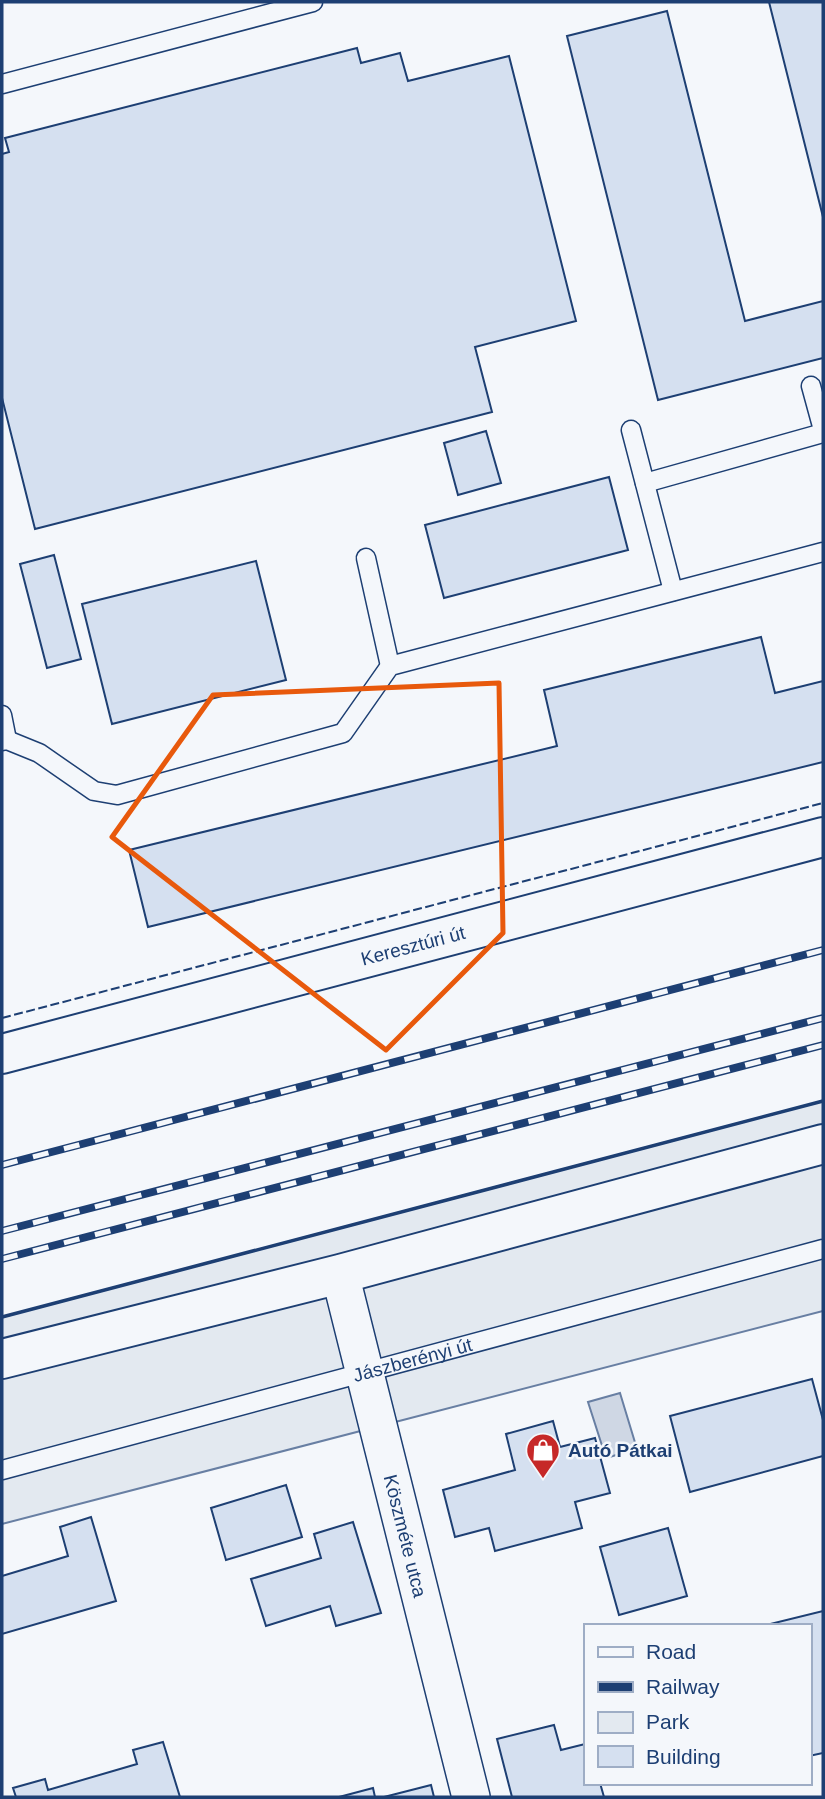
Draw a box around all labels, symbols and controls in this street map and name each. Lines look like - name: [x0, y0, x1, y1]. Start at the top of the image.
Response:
- street label: Keresztúri út: [359, 922, 468, 970]
- street label: Jászberényi út: [351, 1334, 475, 1386]
- shop icon: Autó Pátkai: [524, 1431, 562, 1480]
- place label: Autó Pátkai: [568, 1440, 673, 1461]
- street label: Köszméte utca: [380, 1472, 431, 1600]
- legend: [584, 1624, 811, 1785]
- text: Road: [646, 1640, 696, 1663]
- text: Railway: [646, 1675, 720, 1698]
- text: Park: [646, 1710, 690, 1733]
- text: Building: [646, 1745, 721, 1768]

